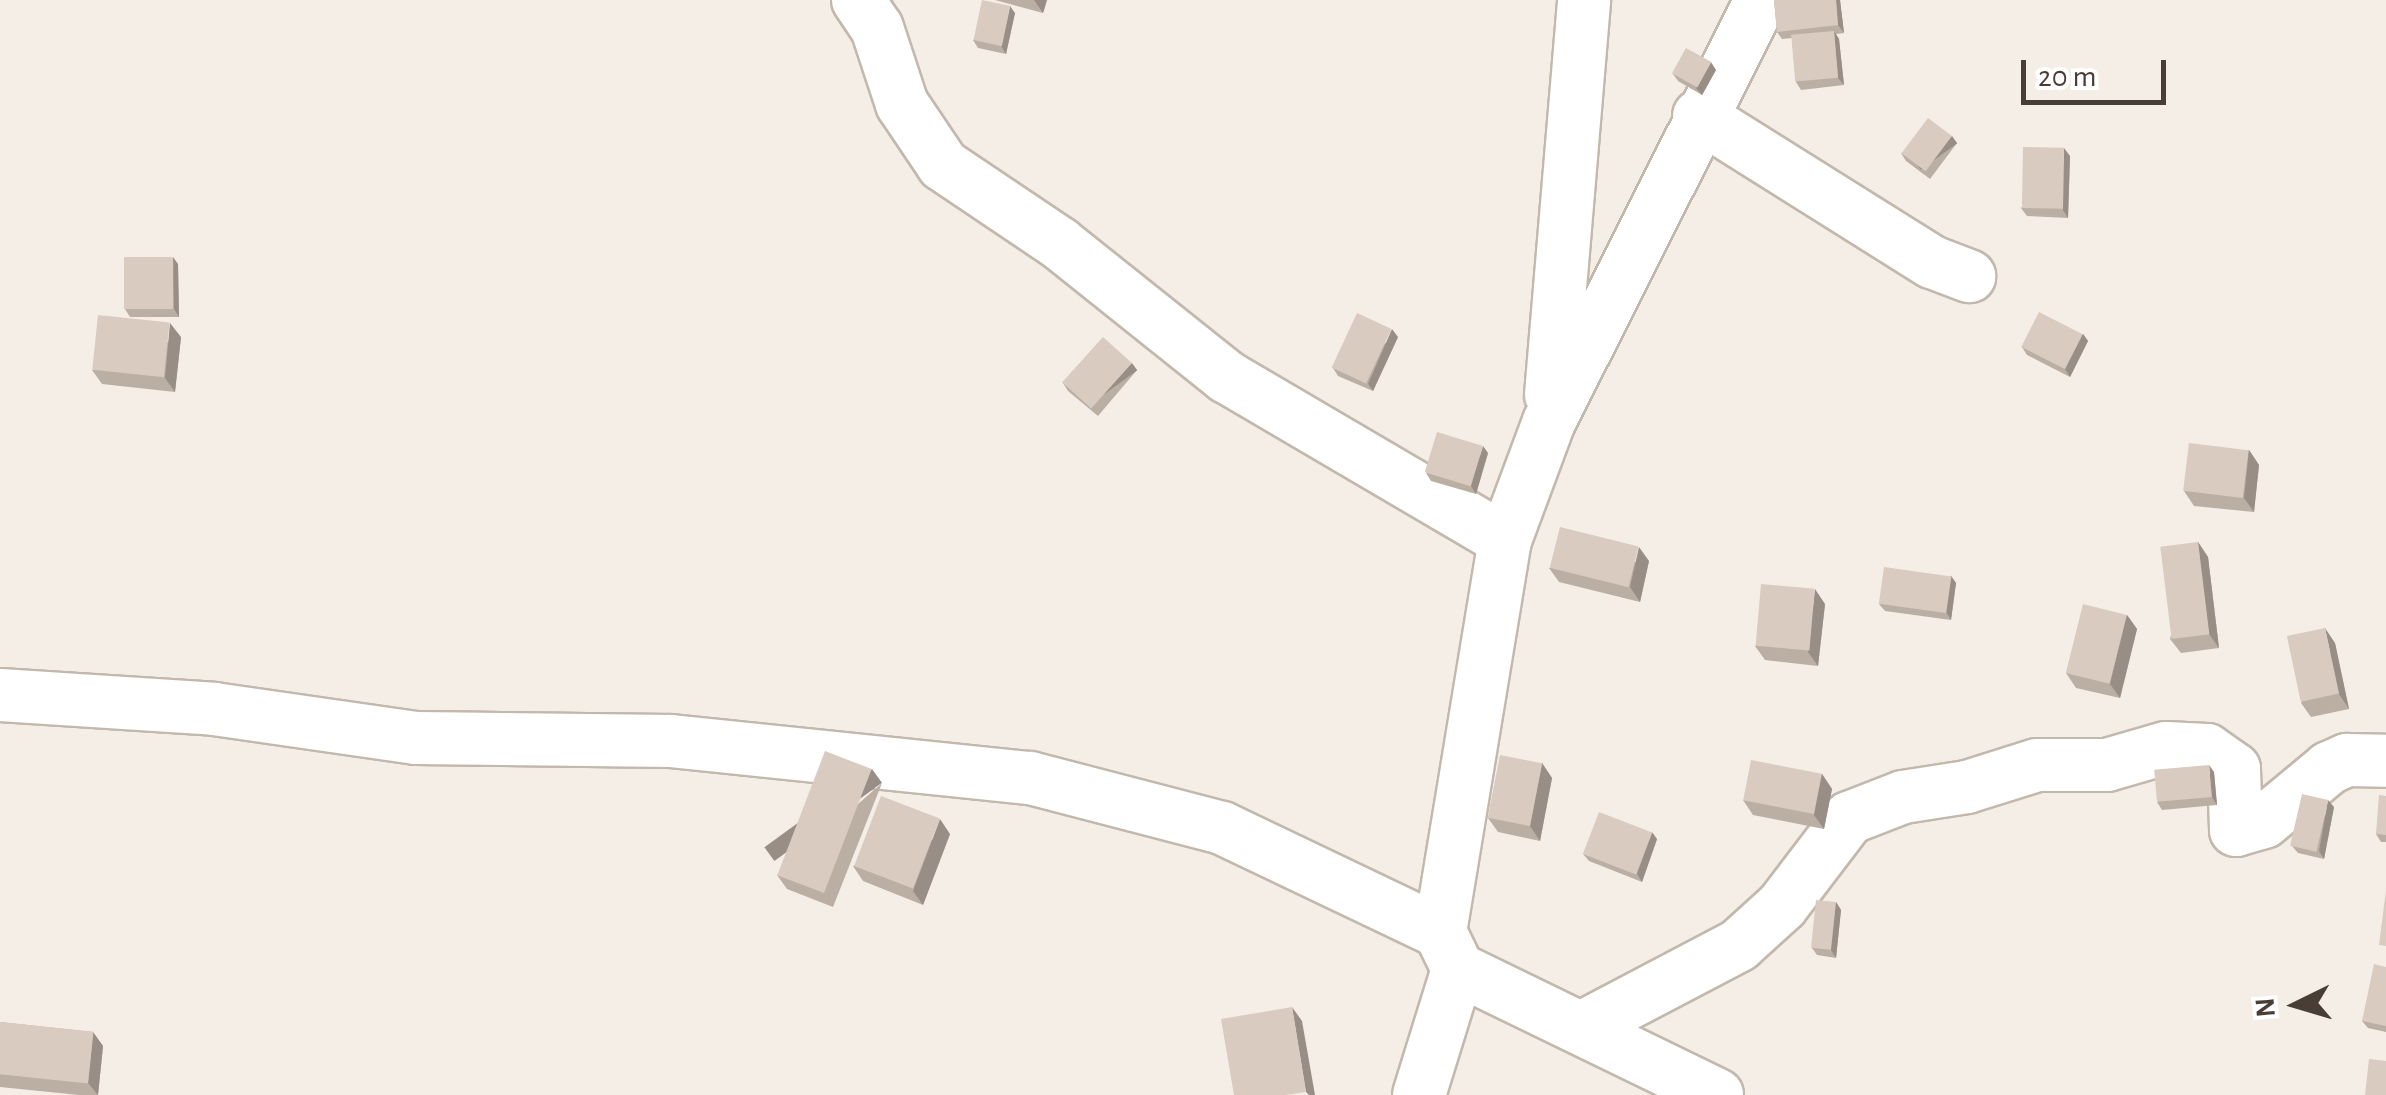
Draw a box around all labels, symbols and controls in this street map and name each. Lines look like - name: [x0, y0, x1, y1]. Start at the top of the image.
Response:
- scale bar: [2026, 40, 2171, 102]
- text: 20 m: [2038, 62, 2096, 92]
- north arrow: [2246, 955, 2346, 1055]
- text: N: [2251, 997, 2281, 1019]

